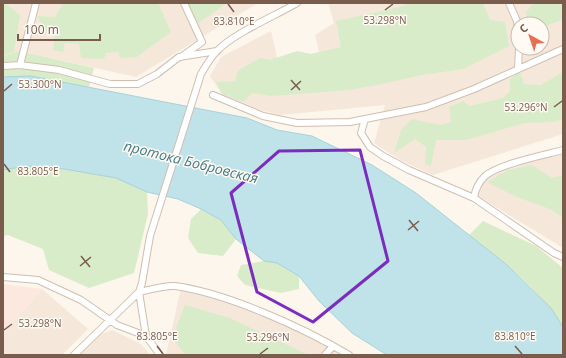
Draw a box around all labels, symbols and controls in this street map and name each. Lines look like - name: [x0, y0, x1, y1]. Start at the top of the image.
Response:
- text: 53.298°N: [363, 13, 407, 27]
- text: 83.810°E: [213, 14, 255, 28]
- scale bar: [18, 16, 100, 42]
- north arrow: [510, 16, 550, 56]
- text: С: [516, 20, 531, 36]
- text: 100 m: [24, 21, 59, 38]
- text: 53.300°N: [18, 77, 62, 91]
- text: 53.296°N: [504, 100, 548, 114]
- water label: протока Бобровская: [122, 136, 260, 187]
- text: 83.805°E: [17, 164, 59, 178]
- text: 53.298°N: [18, 316, 62, 330]
- text: 83.805°E: [136, 329, 178, 343]
- text: 83.810°E: [494, 329, 536, 343]
- text: 53.296°N: [246, 330, 290, 344]

